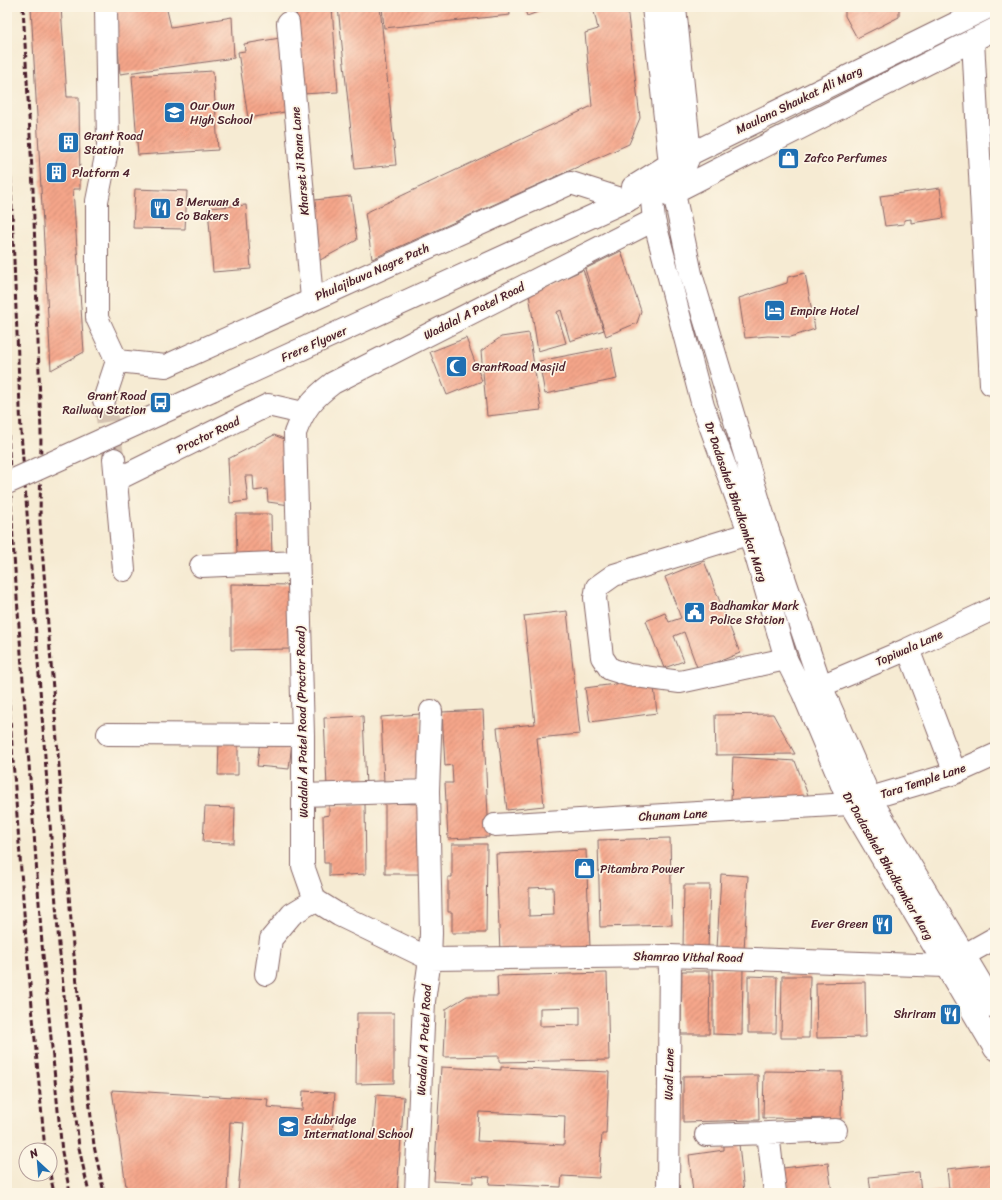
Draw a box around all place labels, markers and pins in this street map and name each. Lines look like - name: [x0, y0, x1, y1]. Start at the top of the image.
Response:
- place label: Our Own High School: [190, 95, 253, 131]
- school or university icon: Our Own High School: [162, 100, 188, 126]
- place label: Grant Road Station: [84, 125, 144, 161]
- building icon: Grant Road Station: [56, 130, 82, 156]
- shop icon: Zafco Perfumes: [775, 145, 801, 171]
- place label: Zafco Perfumes: [804, 147, 887, 169]
- building icon: Platform 4: [43, 160, 69, 186]
- place label: Platform 4: [72, 162, 131, 184]
- place label: B Merwan & Co Bakers: [176, 191, 240, 227]
- restaurant icon: B Merwan & Co Bakers: [147, 196, 173, 222]
- hotel icon: Empire Hotel: [762, 298, 788, 324]
- place label: Empire Hotel: [790, 300, 860, 322]
- mosque icon: GrantRoad Masjid: [443, 354, 469, 380]
- place label: GrantRoad Masjid: [472, 356, 567, 378]
- place label: Grant Road Railway Station: [63, 385, 148, 421]
- bus stop icon: Grant Road Railway Station: [148, 390, 174, 416]
- place label: Badhamkar Mark Police Station: [710, 595, 800, 631]
- public building icon: Badhamkar Mark Police Station: [682, 600, 708, 626]
- shop icon: Pitambra Power: [571, 856, 597, 882]
- place label: Pitambra Power: [600, 858, 685, 880]
- restaurant icon: Ever Green: [870, 911, 896, 937]
- place label: Ever Green: [811, 913, 869, 935]
- restaurant icon: Shriram: [938, 1001, 964, 1027]
- place label: Shriram: [894, 1003, 936, 1025]
- place label: Edubridge International School: [303, 1109, 414, 1145]
- school or university icon: Edubridge International School: [276, 1114, 302, 1140]

